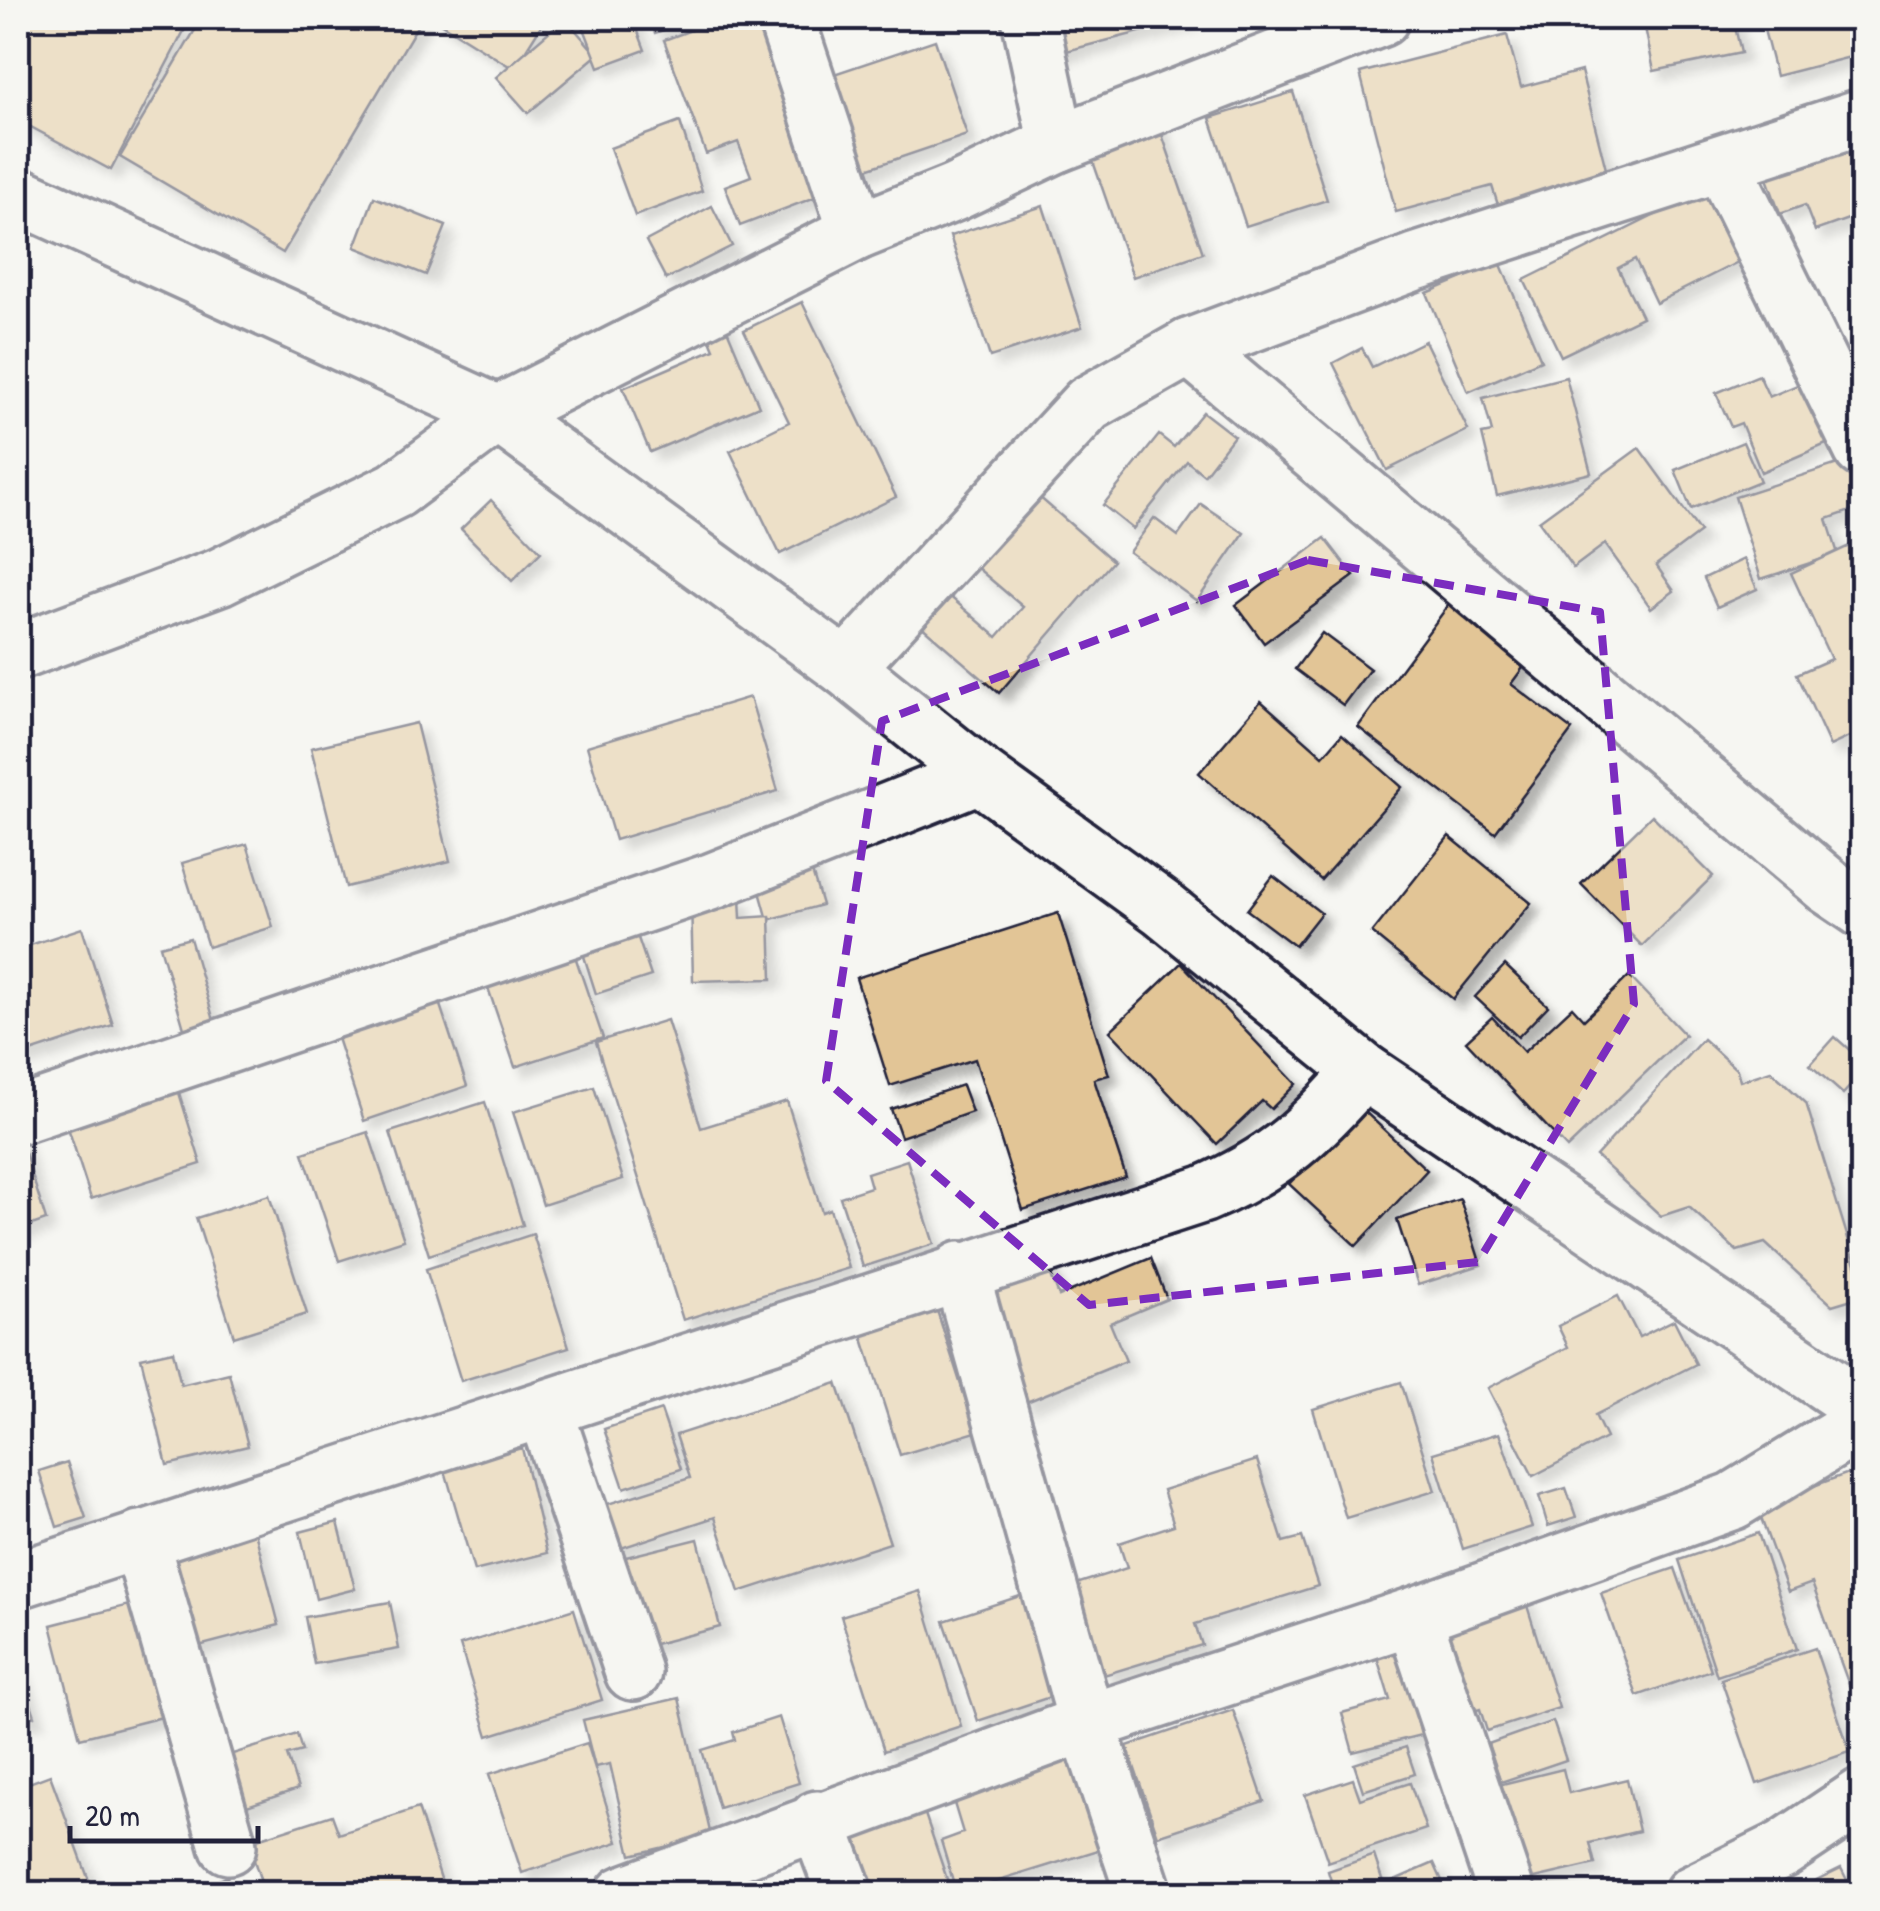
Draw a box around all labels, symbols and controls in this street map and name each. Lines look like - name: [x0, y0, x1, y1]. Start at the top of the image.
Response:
- scale bar: [70, 1781, 258, 1843]
- text: 20 m: [85, 1795, 140, 1835]

